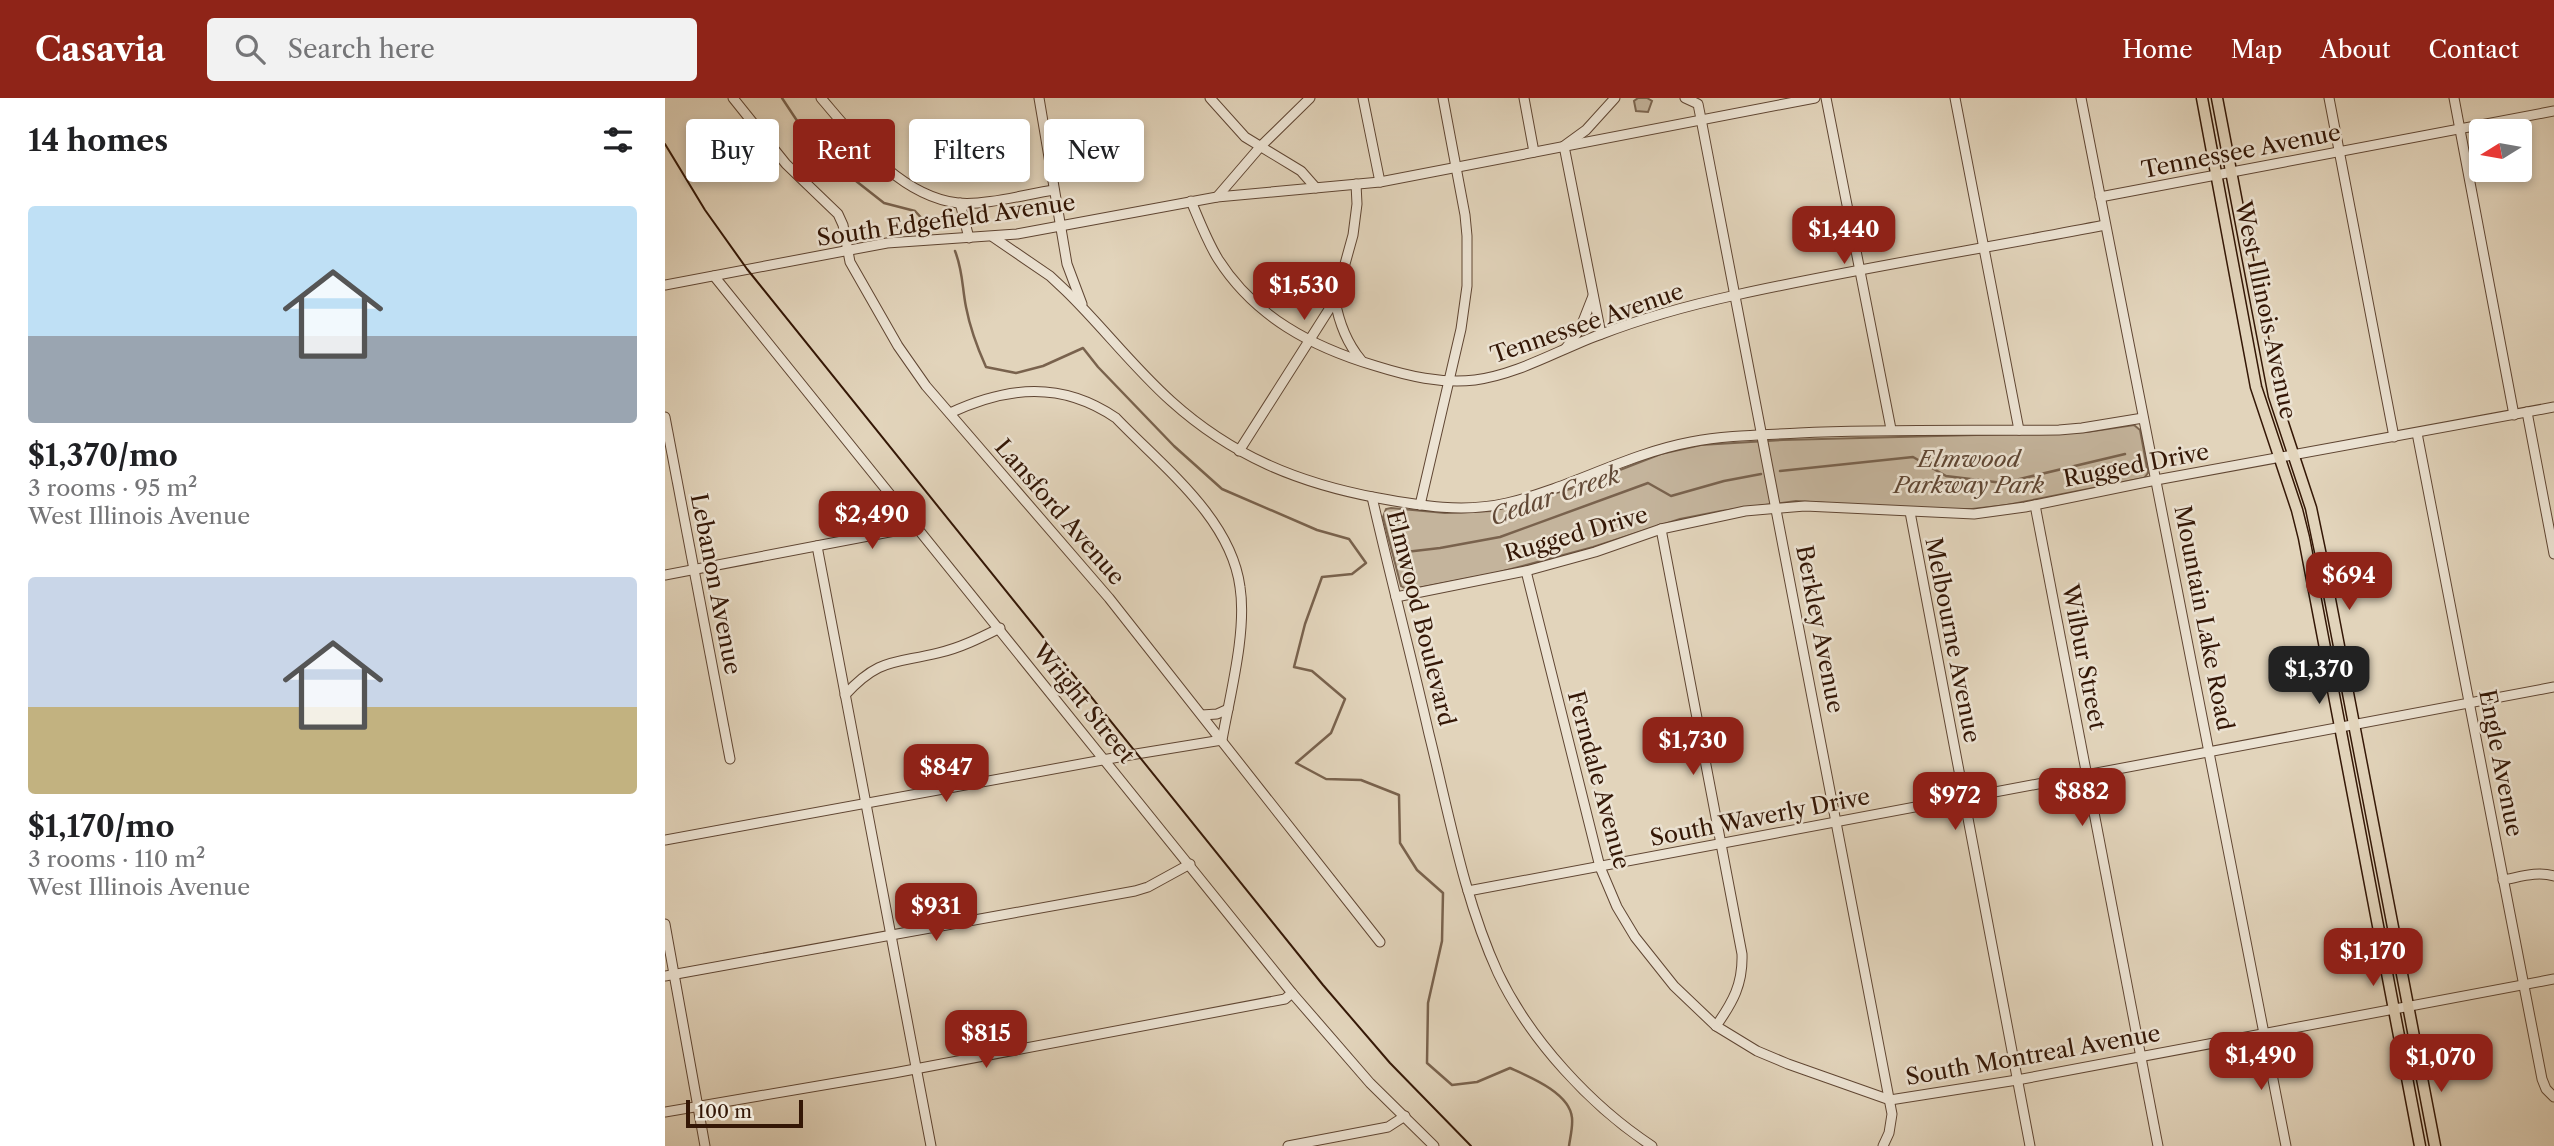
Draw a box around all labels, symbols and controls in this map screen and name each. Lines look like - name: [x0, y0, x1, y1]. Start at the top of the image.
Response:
- search box: [207, 18, 697, 81]
- text: Casavia: [35, 29, 165, 70]
- icon: search: [231, 30, 269, 68]
- text: Search here: [287, 33, 435, 65]
- text: Home: [2122, 35, 2193, 64]
- text: Map: [2231, 35, 2282, 64]
- text: About: [2320, 35, 2391, 64]
- text: Contact: [2429, 35, 2519, 64]
- street label: Tennessee Avenue: [2139, 118, 2343, 184]
- chip: Buy: [686, 119, 779, 182]
- chip: Rent: [793, 119, 895, 182]
- chip: Filters: [909, 119, 1030, 182]
- chip: New: [1044, 119, 1144, 182]
- north arrow: [2469, 119, 2532, 182]
- map controls: [2469, 119, 2532, 182]
- icon: filters: [599, 121, 637, 159]
- text: 14 homes: [28, 122, 168, 159]
- street label: South Edgefield Avenue: [815, 188, 1077, 252]
- street label: West Illinois Avenue: [2229, 198, 2303, 422]
- pin: $1,440: [1787, 206, 1901, 266]
- text: $1,440: [1808, 215, 1880, 243]
- icon: home: [270, 251, 396, 377]
- pin: $1,530: [1247, 262, 1361, 322]
- text: $1,530: [1269, 271, 1339, 299]
- street label: Tennessee Avenue: [1487, 277, 1687, 369]
- street label: Lansford Avenue: [989, 433, 1131, 591]
- text: $1,370/mo: [28, 437, 178, 474]
- street label: Rugged Drive: [2061, 437, 2211, 493]
- park label: Elmwood Parkway Park: [1892, 445, 2044, 499]
- water label: Cedar Creek: [1486, 460, 1624, 531]
- text: 3 rooms · 95 m²: [28, 474, 197, 502]
- street label: Lebanon Avenue: [685, 491, 747, 677]
- pin: $2,490: [815, 491, 929, 551]
- text: $2,490: [835, 500, 909, 528]
- street label: Rugged Drive: [1501, 500, 1651, 568]
- text: West Illinois Avenue: [28, 502, 250, 530]
- street label: Mountain Lake Road: [2168, 503, 2240, 733]
- street label: Elmwood Boulevard: [1381, 507, 1461, 729]
- street label: Melbourne Avenue: [1919, 535, 1987, 745]
- street label: Berkley Avenue: [1790, 543, 1850, 715]
- pin: $694: [2308, 552, 2390, 612]
- text: $694: [2322, 561, 2376, 589]
- street label: Wilbur Street: [2056, 581, 2112, 732]
- icon: home: [270, 622, 396, 748]
- street label: Wright Street: [1027, 637, 1141, 769]
- pin: $1,370: [2262, 646, 2376, 706]
- text: $1,370: [2284, 655, 2354, 683]
- street label: Engle Avenue: [2473, 687, 2529, 839]
- street label: Ferndale Avenue: [1562, 688, 1636, 872]
- pin: $1,730: [1636, 718, 1750, 777]
- text: $1,730: [1659, 726, 1727, 754]
- pin: $847: [905, 744, 987, 804]
- text: $847: [920, 753, 972, 781]
- pin: $882: [2041, 768, 2123, 828]
- pin: $972: [1914, 772, 1996, 832]
- text: $882: [2055, 777, 2109, 805]
- text: $972: [1929, 781, 1981, 809]
- street label: South Waverly Drive: [1648, 782, 1872, 852]
- text: $1,170/mo: [28, 808, 174, 845]
- text: 3 rooms · 110 m²: [28, 845, 205, 873]
- text: West Illinois Avenue: [28, 873, 250, 901]
- pin: $931: [895, 884, 977, 943]
- text: $931: [911, 892, 961, 920]
- pin: $1,170: [2316, 928, 2430, 988]
- text: $1,170: [2340, 937, 2406, 965]
- pin: $815: [945, 1010, 1027, 1070]
- text: $815: [961, 1019, 1011, 1047]
- street label: South Montreal Avenue: [1903, 1019, 2163, 1091]
- pin: $1,490: [2204, 1032, 2318, 1092]
- pin: $1,070: [2384, 1034, 2498, 1094]
- text: $1,490: [2225, 1041, 2297, 1069]
- text: $1,070: [2406, 1043, 2476, 1071]
- scale bar: [686, 1097, 803, 1129]
- text: 100 m: [697, 1100, 752, 1123]

